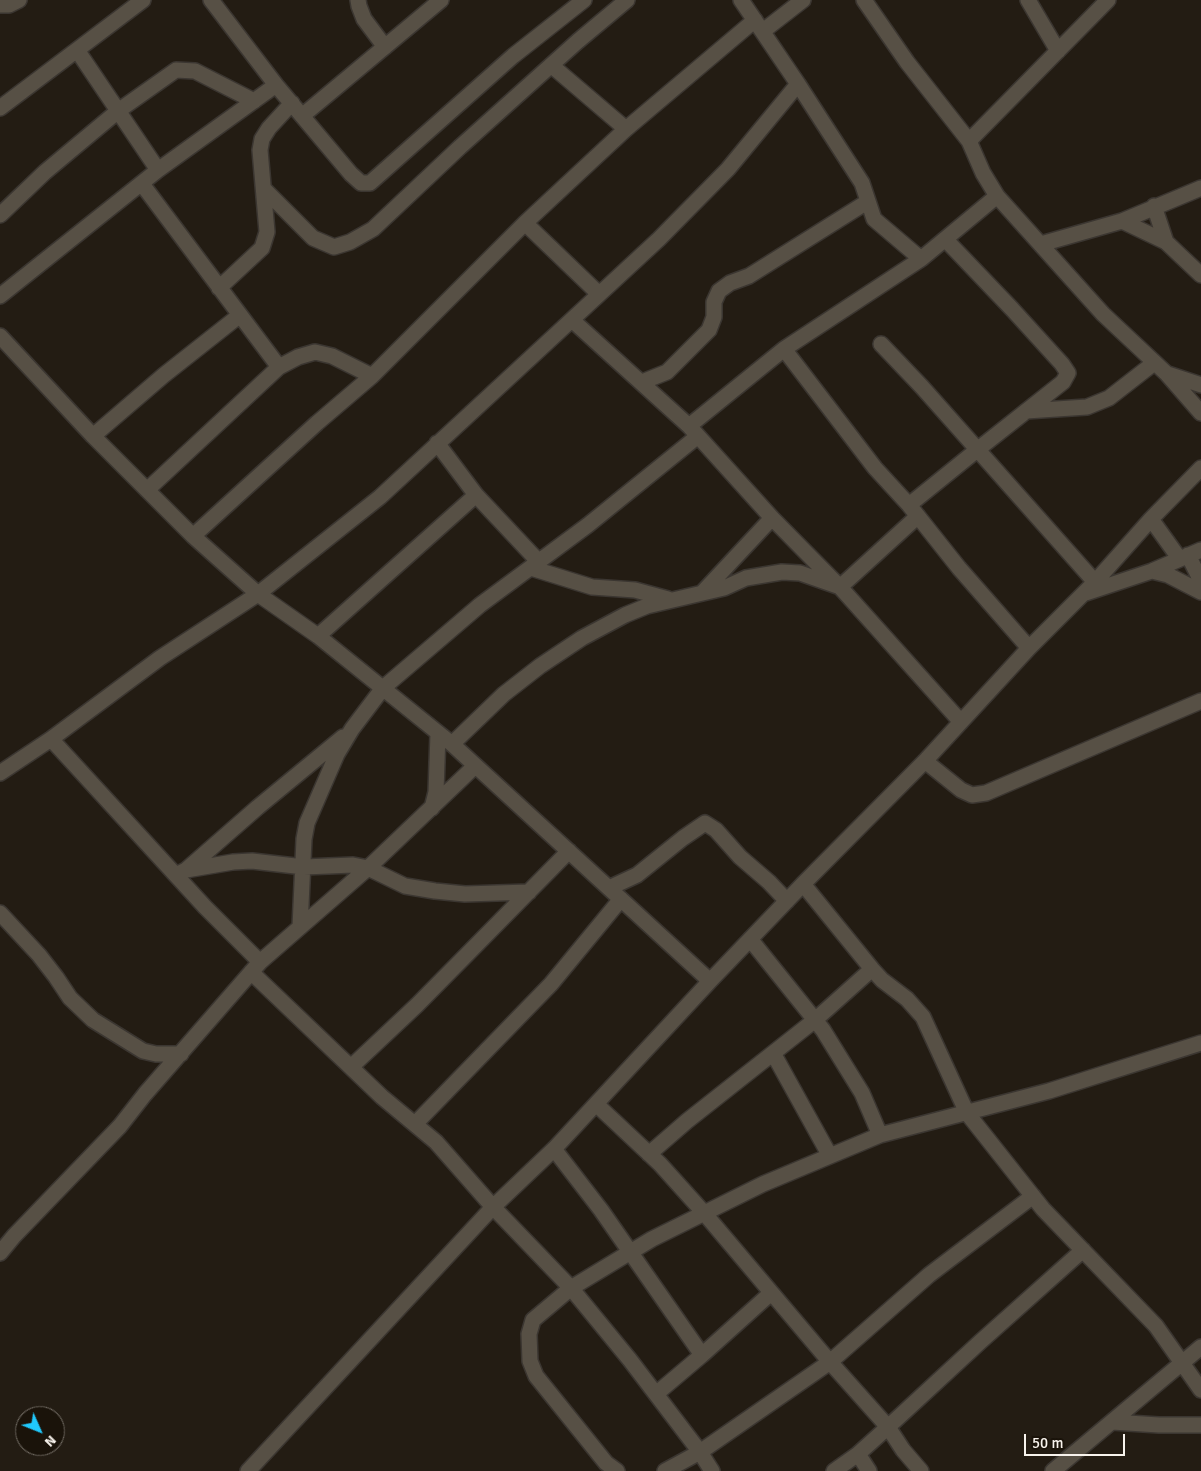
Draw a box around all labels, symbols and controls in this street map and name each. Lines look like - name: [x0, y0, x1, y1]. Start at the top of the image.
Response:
- north arrow: [15, 1406, 65, 1456]
- scale bar: [1026, 1424, 1127, 1456]
- text: N: [41, 1432, 60, 1450]
- text: 50 m: [1032, 1434, 1063, 1452]

